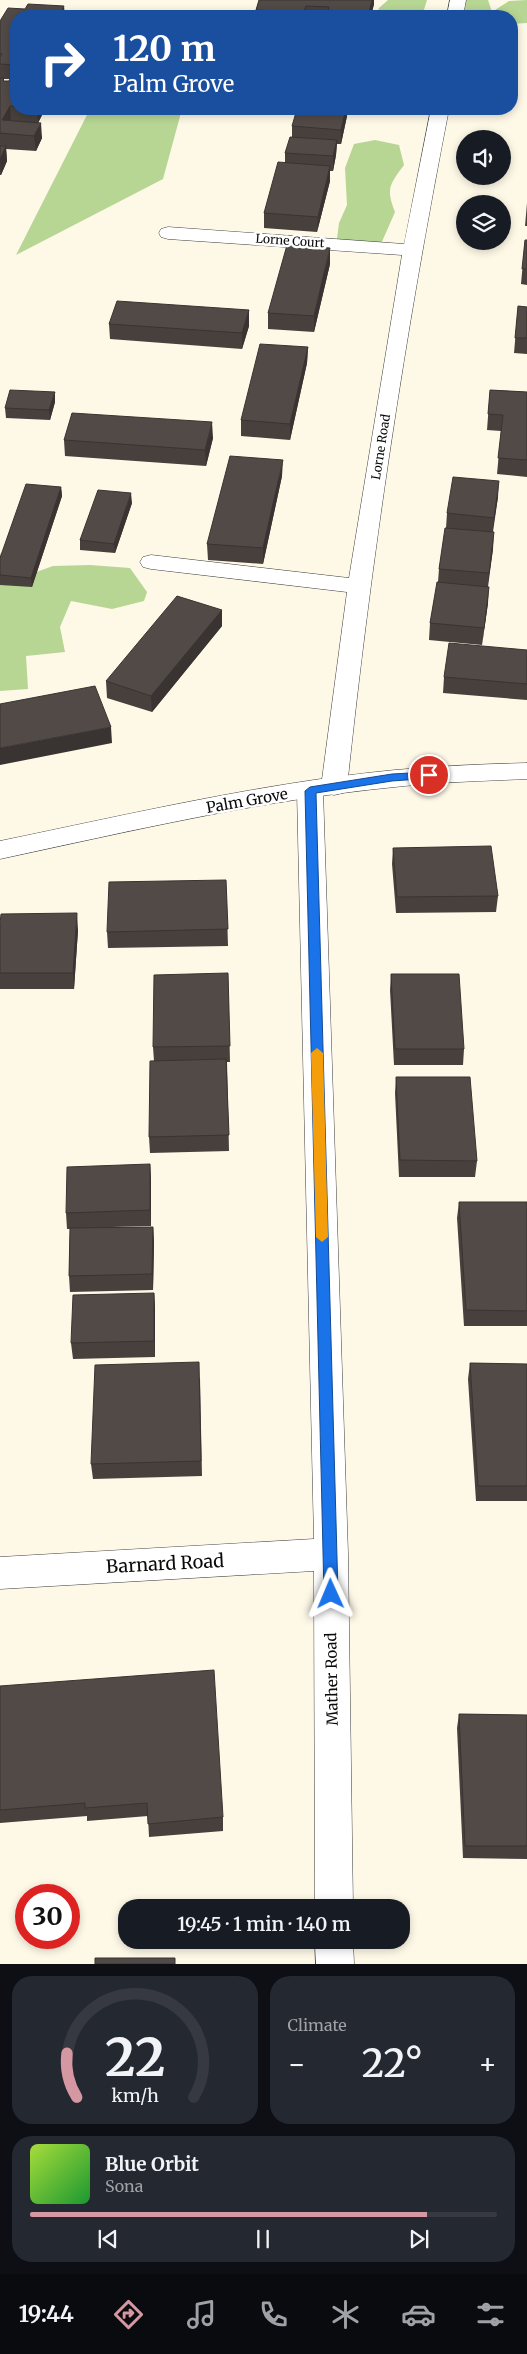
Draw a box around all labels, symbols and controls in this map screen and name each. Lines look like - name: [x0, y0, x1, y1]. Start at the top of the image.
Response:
- text: 120 m: [113, 27, 216, 71]
- icon: right: [30, 30, 95, 95]
- text: Palm Grove: [113, 70, 234, 98]
- map controls: [456, 130, 511, 250]
- button: sound: [456, 130, 511, 185]
- button: layers: [456, 195, 511, 250]
- street label: Lorne Court: [255, 231, 325, 250]
- street label: Lorne Road: [368, 413, 393, 481]
- pin: [408, 754, 450, 796]
- icon: arrive: [415, 761, 443, 789]
- street label: Palm Grove: [205, 784, 289, 817]
- street label: Barnard Road: [105, 1549, 225, 1578]
- position arrow: [304, 1567, 356, 1619]
- street label: Mather Road: [321, 1632, 342, 1726]
- speed limit sign: 30: [15, 1884, 80, 1949]
- text: 19:45 · 1 min · 140 m: [177, 1912, 351, 1936]
- text: Climate: [288, 2015, 347, 2035]
- text: 22: [104, 2025, 165, 2090]
- text: 22°: [362, 2040, 423, 2087]
- text: −: [288, 2046, 306, 2082]
- text: +: [478, 2046, 497, 2082]
- text: km/h: [111, 2084, 159, 2107]
- text: Blue Orbit: [105, 2152, 199, 2176]
- text: Sona: [105, 2176, 143, 2196]
- icon: previous: [94, 2225, 122, 2253]
- icon: pause: [249, 2225, 277, 2253]
- icon: next: [405, 2225, 433, 2253]
- icon: directions: [111, 2297, 146, 2332]
- icon: music: [184, 2297, 219, 2332]
- icon: phone: [256, 2297, 291, 2332]
- icon: climate: [328, 2297, 363, 2332]
- icon: car: [401, 2297, 436, 2332]
- icon: filters: [473, 2297, 508, 2332]
- text: 19:44: [19, 2300, 74, 2328]

